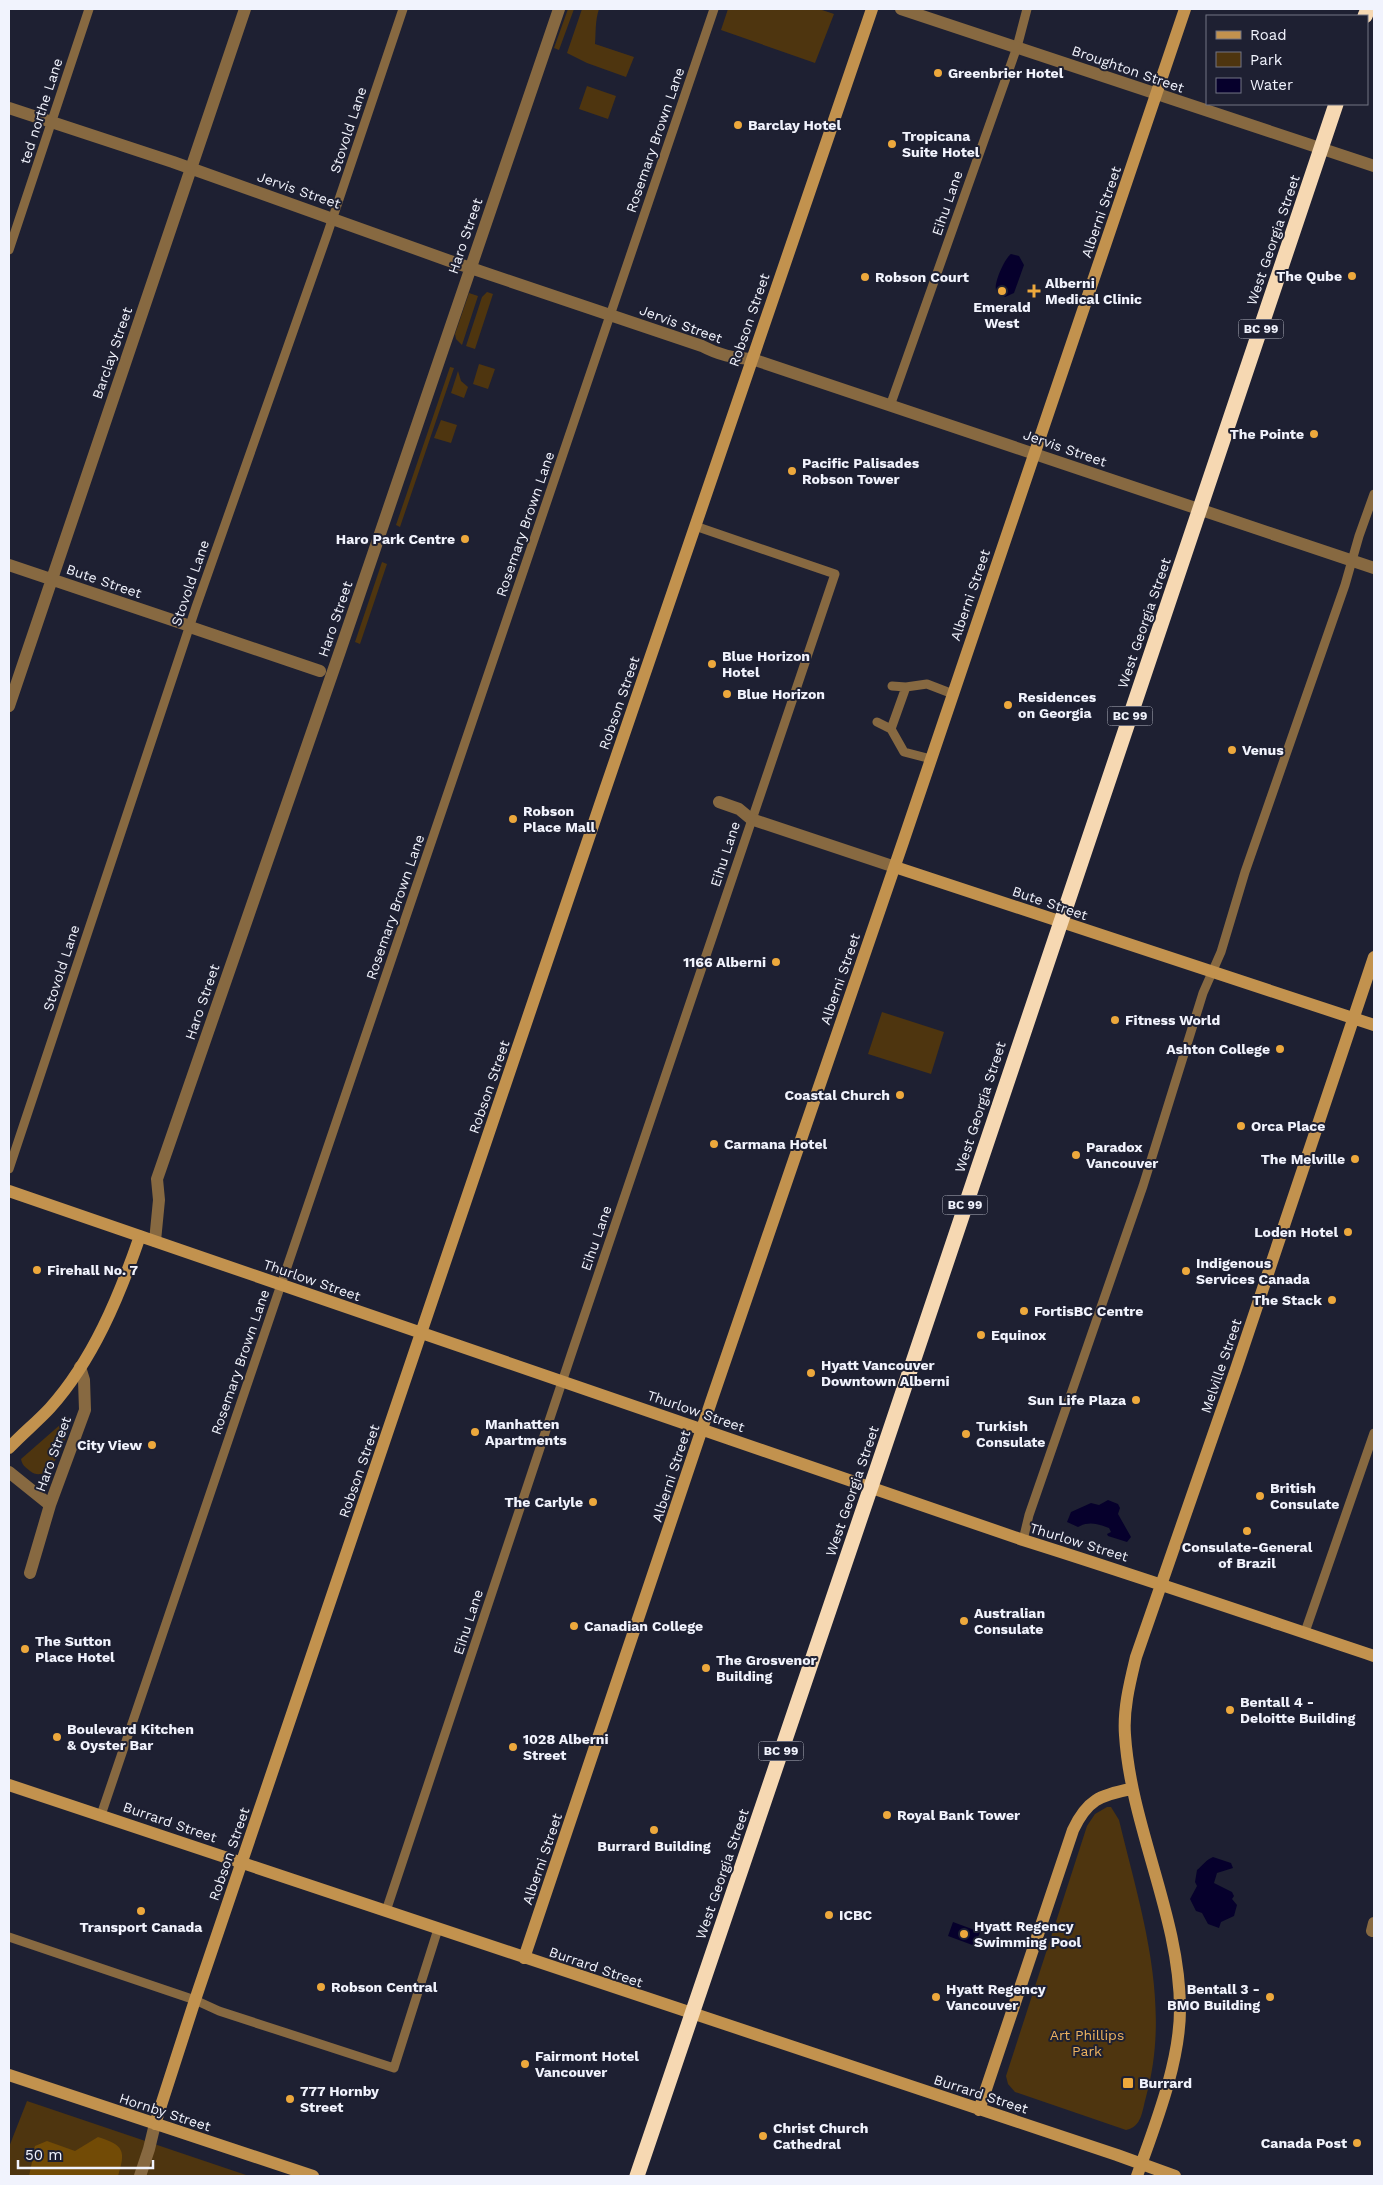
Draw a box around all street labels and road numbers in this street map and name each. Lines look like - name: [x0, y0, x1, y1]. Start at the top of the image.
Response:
- street label: Broughton Street: [1070, 42, 1186, 96]
- street label: ted northe Lane: [16, 56, 66, 166]
- street label: Rosemary Brown Lane: [623, 65, 687, 215]
- street label: Stovold Lane: [327, 85, 369, 175]
- street label: Alberni Street: [1078, 164, 1124, 260]
- street label: Jervis Street: [255, 168, 343, 212]
- street label: Eihu Lane: [928, 168, 966, 238]
- street label: West Georgia Street: [1243, 173, 1303, 307]
- street label: Haro Street: [445, 196, 485, 276]
- street label: Robson Street: [726, 271, 772, 369]
- street label: Jervis Street: [637, 302, 725, 346]
- street label: Barclay Street: [89, 305, 135, 401]
- road number: BC 99: [1238, 320, 1284, 338]
- street label: Jervis Street: [1021, 426, 1109, 470]
- street label: Rosemary Brown Lane: [493, 449, 557, 599]
- street label: Stovold Lane: [168, 538, 212, 628]
- street label: Alberni Street: [947, 547, 993, 643]
- street label: West Georgia Street: [1114, 556, 1174, 690]
- street label: Bute Street: [64, 561, 144, 601]
- street label: Haro Street: [315, 579, 355, 659]
- street label: Robson Street: [596, 654, 642, 752]
- road number: BC 99: [1108, 706, 1152, 726]
- street label: Eihu Lane: [707, 819, 743, 889]
- street label: Rosemary Brown Lane: [363, 832, 427, 982]
- street label: Bute Street: [1010, 883, 1090, 923]
- street label: Stovold Lane: [40, 923, 82, 1013]
- street label: Alberni Street: [817, 931, 863, 1027]
- street label: Haro Street: [182, 962, 222, 1042]
- street label: Robson Street: [466, 1038, 512, 1136]
- street label: West Georgia Street: [951, 1039, 1009, 1175]
- road number: BC 99: [942, 1196, 988, 1214]
- street label: Eihu Lane: [577, 1203, 615, 1273]
- street label: Thurlow Street: [261, 1256, 363, 1304]
- street label: Rosemary Brown Lane: [208, 1287, 272, 1437]
- street label: Melville Street: [1197, 1317, 1245, 1415]
- street label: Thurlow Street: [645, 1387, 747, 1435]
- street label: Haro Street: [32, 1414, 74, 1494]
- street label: Robson Street: [336, 1422, 382, 1520]
- street label: West Georgia Street: [822, 1424, 882, 1558]
- street label: Alberni Street: [649, 1428, 693, 1524]
- street label: Thurlow Street: [1028, 1519, 1130, 1565]
- street label: Eihu Lane: [450, 1587, 486, 1657]
- road number: BC 99: [758, 1742, 804, 1760]
- street label: Burrard Street: [121, 1798, 219, 1846]
- street label: Robson Street: [206, 1805, 252, 1903]
- street label: West Georgia Street: [692, 1807, 752, 1941]
- street label: Alberni Street: [519, 1811, 565, 1907]
- street label: Burrard Street: [547, 1943, 645, 1991]
- street label: Burrard Street: [932, 2071, 1030, 2117]
- street label: Hornby Street: [117, 2090, 213, 2134]

